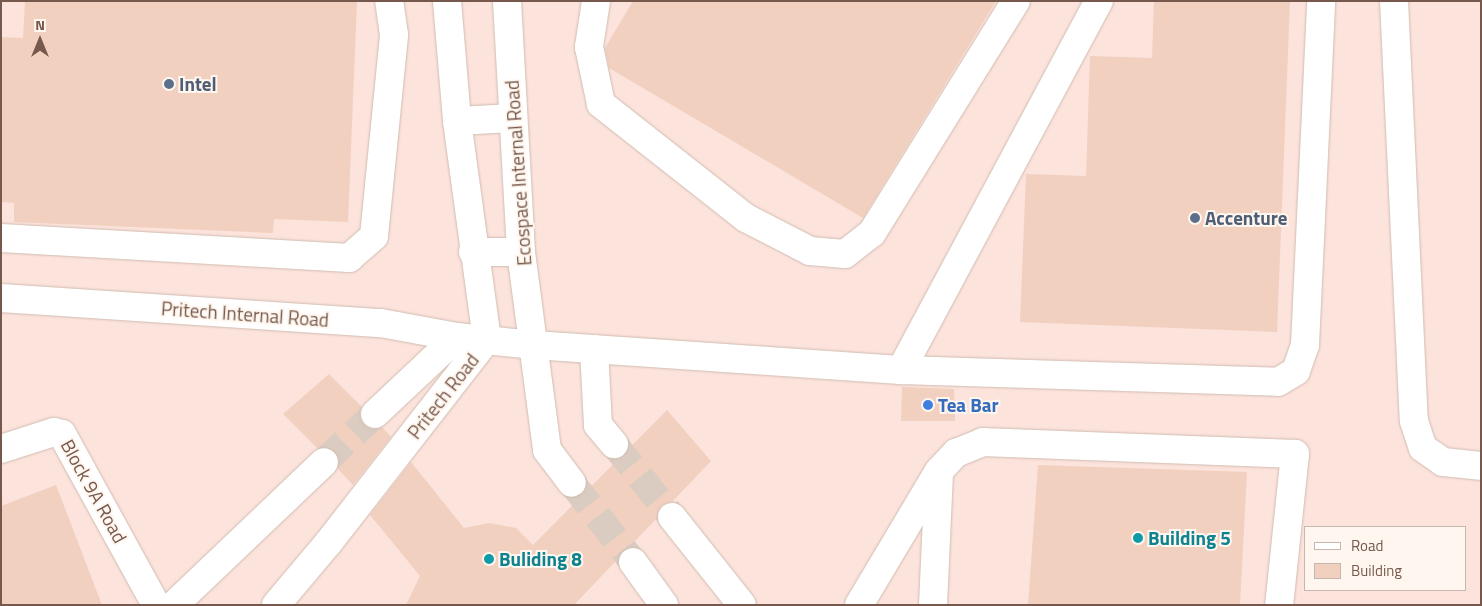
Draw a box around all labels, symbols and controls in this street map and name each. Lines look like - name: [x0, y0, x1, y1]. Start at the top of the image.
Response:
- text: N: [35, 14, 45, 35]
- north arrow: [15, 15, 65, 65]
- place label: Intel: [179, 73, 217, 95]
- marker: Intel: [163, 78, 175, 90]
- street label: Ecospace Internal Road: [500, 79, 536, 267]
- place label: Accenture: [1205, 207, 1288, 229]
- marker: Accenture: [1189, 212, 1201, 224]
- street label: Pritech Internal Road: [160, 297, 330, 331]
- street label: Pritech Road: [403, 349, 483, 443]
- place label: Tea Bar: [938, 394, 999, 416]
- marker: Tea Bar: [922, 399, 934, 411]
- street label: Block 9A Road: [56, 435, 132, 547]
- legend: [1304, 526, 1467, 591]
- place label: Building 5: [1148, 527, 1231, 549]
- marker: Building 5: [1132, 532, 1144, 544]
- text: Road: [1351, 534, 1383, 557]
- place label: Buliding 8: [499, 548, 582, 570]
- marker: Buliding 8: [483, 553, 495, 565]
- text: Building: [1351, 559, 1402, 582]

